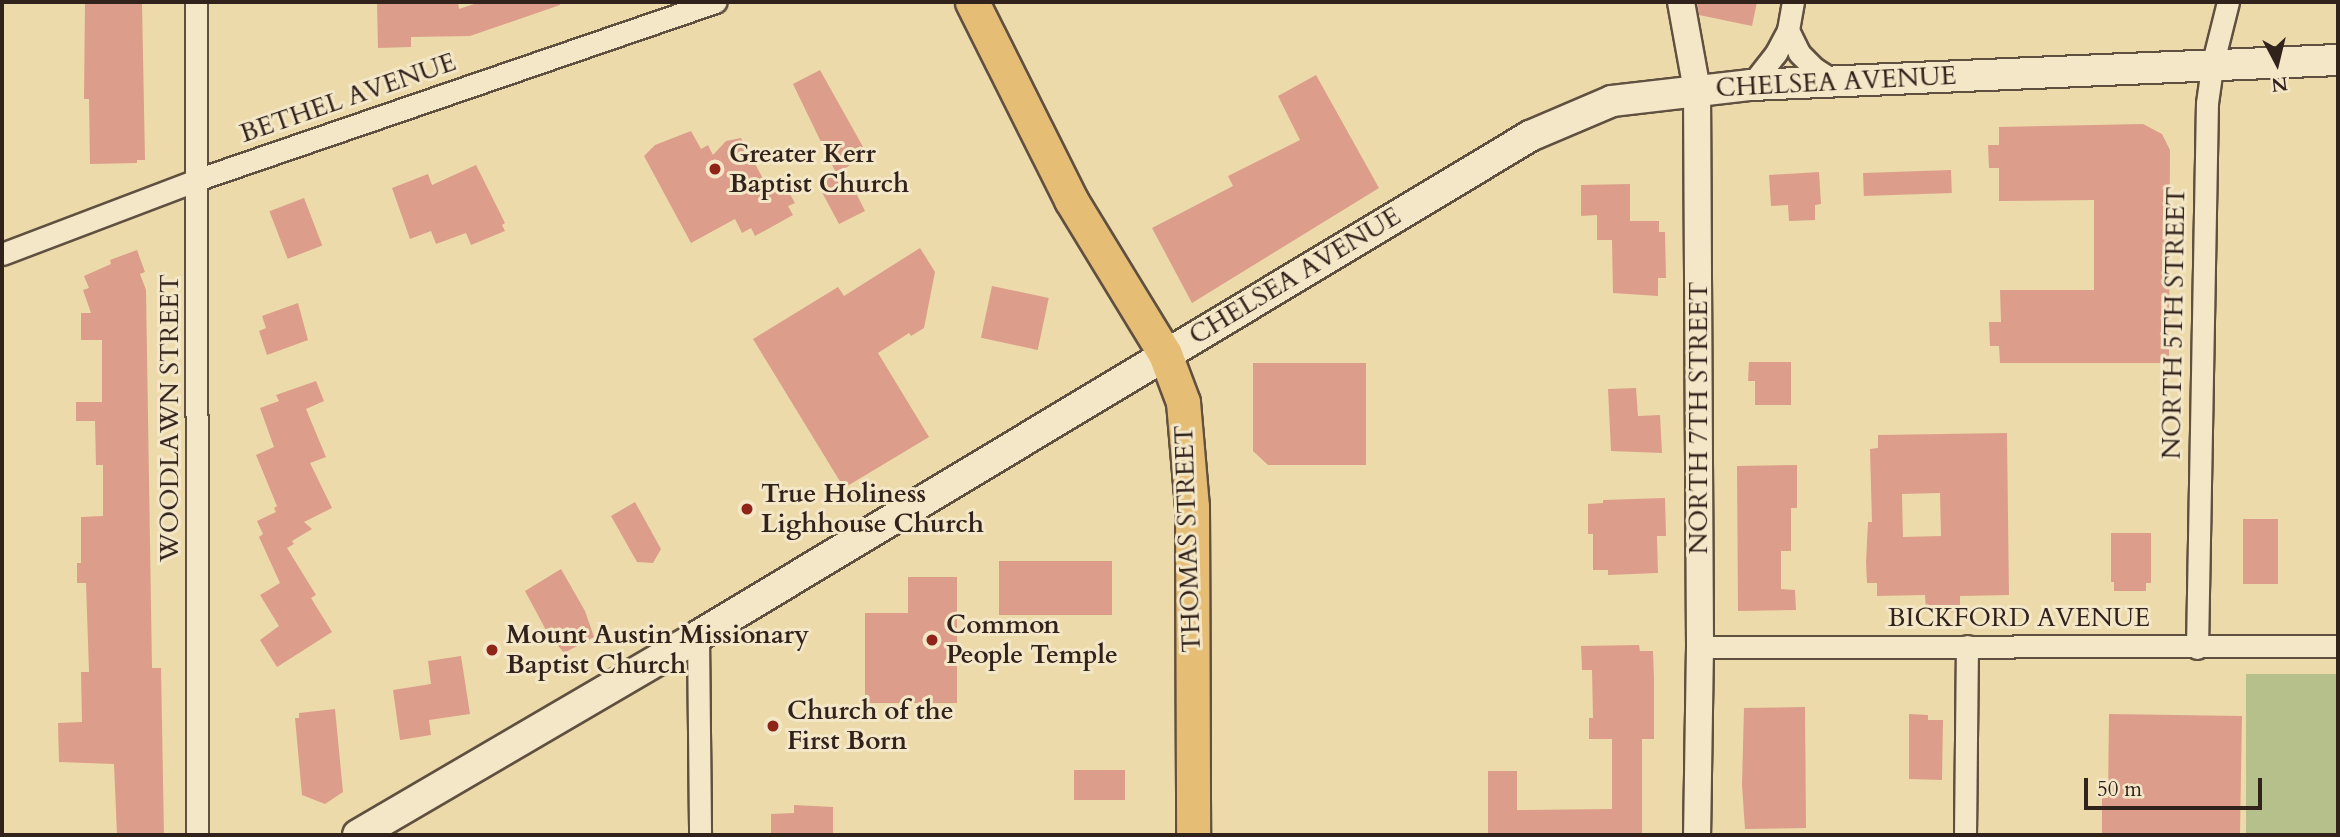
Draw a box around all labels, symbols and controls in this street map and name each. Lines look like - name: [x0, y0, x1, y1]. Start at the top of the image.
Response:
- north arrow: [2242, 28, 2312, 98]
- street label: BETHEL AVENUE: [236, 46, 460, 150]
- street label: CHELSEA AVENUE: [1715, 60, 1957, 104]
- text: N: [2270, 70, 2289, 98]
- place label: Greater Kerr Baptist Church: [729, 138, 909, 200]
- marker: Greater Kerr Baptist Church: [707, 161, 723, 177]
- street label: NORTH 5TH STREET: [2156, 186, 2192, 460]
- street label: CHELSEA AVENUE: [1184, 201, 1406, 351]
- street label: WOODLAWN STREET: [154, 274, 186, 562]
- street label: NORTH 7TH STREET: [1683, 282, 1715, 554]
- street label: THOMAS STREET: [1168, 425, 1208, 653]
- place label: True Holiness Lighhouse Church: [761, 478, 984, 540]
- marker: True Holiness Lighhouse Church: [739, 501, 755, 517]
- street label: BICKFORD AVENUE: [1888, 602, 2150, 634]
- place label: Common People Temple: [946, 609, 1118, 670]
- place label: Mount Austin Missionary Baptist Church: [506, 619, 809, 680]
- marker: Common People Temple: [924, 632, 940, 648]
- marker: Mount Austin Missionary Baptist Church: [484, 642, 500, 658]
- place label: Church of the First Born: [787, 695, 954, 756]
- marker: Church of the First Born: [765, 718, 781, 734]
- scale bar: [2088, 764, 2266, 808]
- text: 50 m: [2097, 775, 2142, 804]

